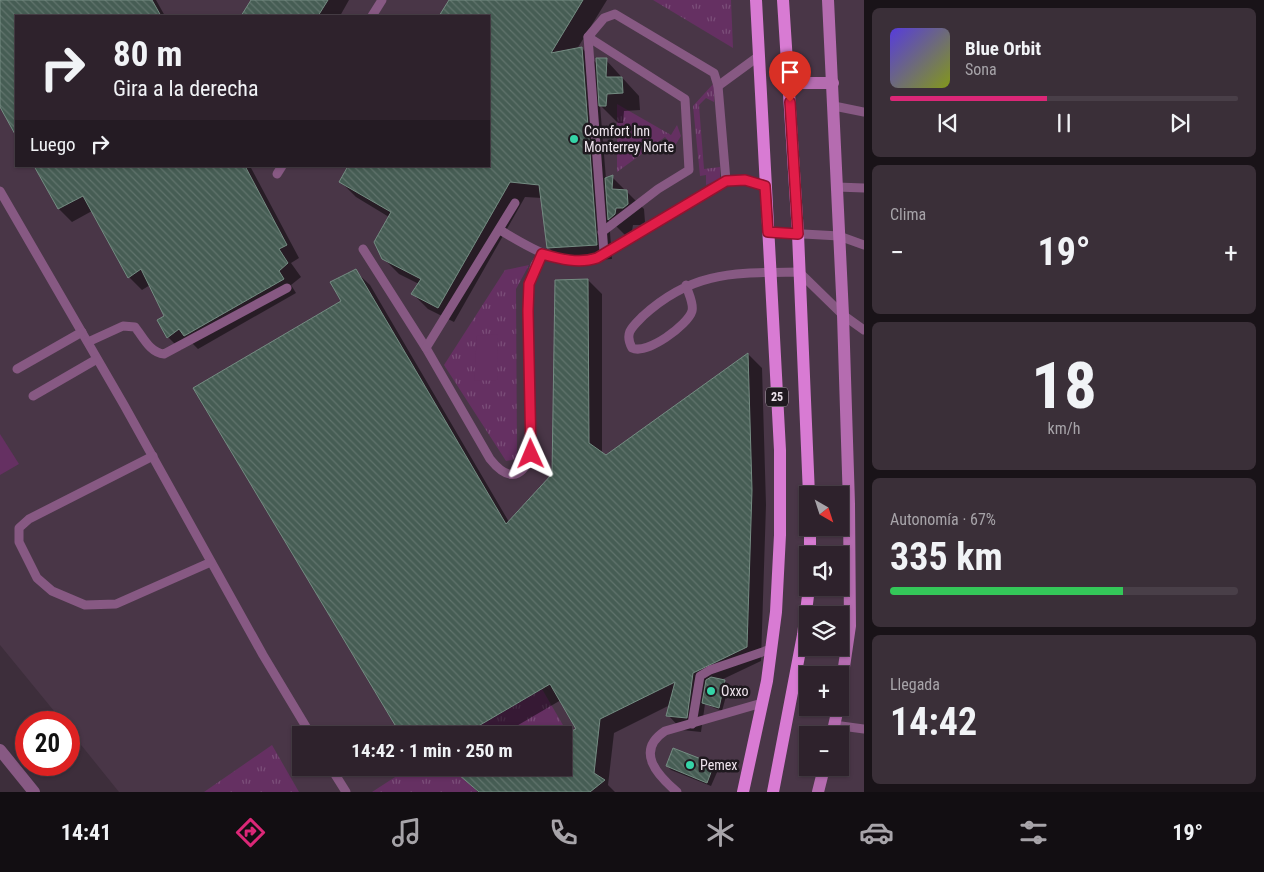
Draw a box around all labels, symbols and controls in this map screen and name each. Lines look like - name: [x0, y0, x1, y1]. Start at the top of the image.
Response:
- text: 80 m: [113, 34, 182, 75]
- icon: right: [30, 35, 95, 100]
- text: Blue Orbit: [965, 37, 1041, 60]
- pin: [769, 51, 811, 102]
- icon: arrive: [776, 58, 804, 86]
- text: Sona: [965, 60, 997, 79]
- text: Gira a la derecha: [113, 76, 259, 101]
- icon: previous: [934, 109, 962, 137]
- icon: pause: [1050, 109, 1078, 137]
- icon: next: [1166, 109, 1194, 137]
- place label: Comfort Inn Monterrey Norte: [584, 123, 674, 155]
- icon: right: [86, 130, 114, 158]
- text: Luego: [30, 133, 76, 156]
- marker: Comfort Inn Monterrey Norte: [568, 133, 580, 145]
- text: Clima: [890, 205, 926, 224]
- text: 19°: [1037, 230, 1091, 274]
- text: −: [890, 236, 904, 269]
- text: +: [1224, 236, 1238, 269]
- text: 18: [1031, 348, 1097, 424]
- road number: 25: [766, 388, 788, 407]
- text: km/h: [1048, 419, 1080, 438]
- position arrow: [504, 427, 556, 479]
- north arrow: [799, 486, 849, 536]
- map controls: [799, 486, 849, 776]
- text: Autonomía · 67%: [890, 510, 996, 529]
- text: 335 km: [890, 535, 1003, 579]
- button: sound: [799, 546, 849, 596]
- button: layers: [799, 606, 849, 656]
- button: +: [799, 666, 849, 716]
- text: Llegada: [890, 675, 940, 694]
- place label: Oxxo: [721, 683, 749, 699]
- marker: Oxxo: [705, 685, 717, 697]
- text: 14:42: [890, 700, 977, 744]
- speed limit sign: 20: [15, 711, 80, 776]
- button: −: [799, 726, 849, 776]
- text: 14:42 · 1 min · 250 m: [351, 739, 513, 762]
- place label: Pemex: [700, 757, 737, 773]
- marker: Pemex: [684, 759, 696, 771]
- icon: directions: [233, 815, 268, 850]
- icon: music: [389, 815, 424, 850]
- icon: phone: [546, 815, 581, 850]
- icon: climate: [703, 815, 738, 850]
- icon: car: [859, 815, 894, 850]
- icon: filters: [1016, 815, 1051, 850]
- text: 14:41: [61, 820, 111, 845]
- text: 19°: [1172, 820, 1203, 845]

